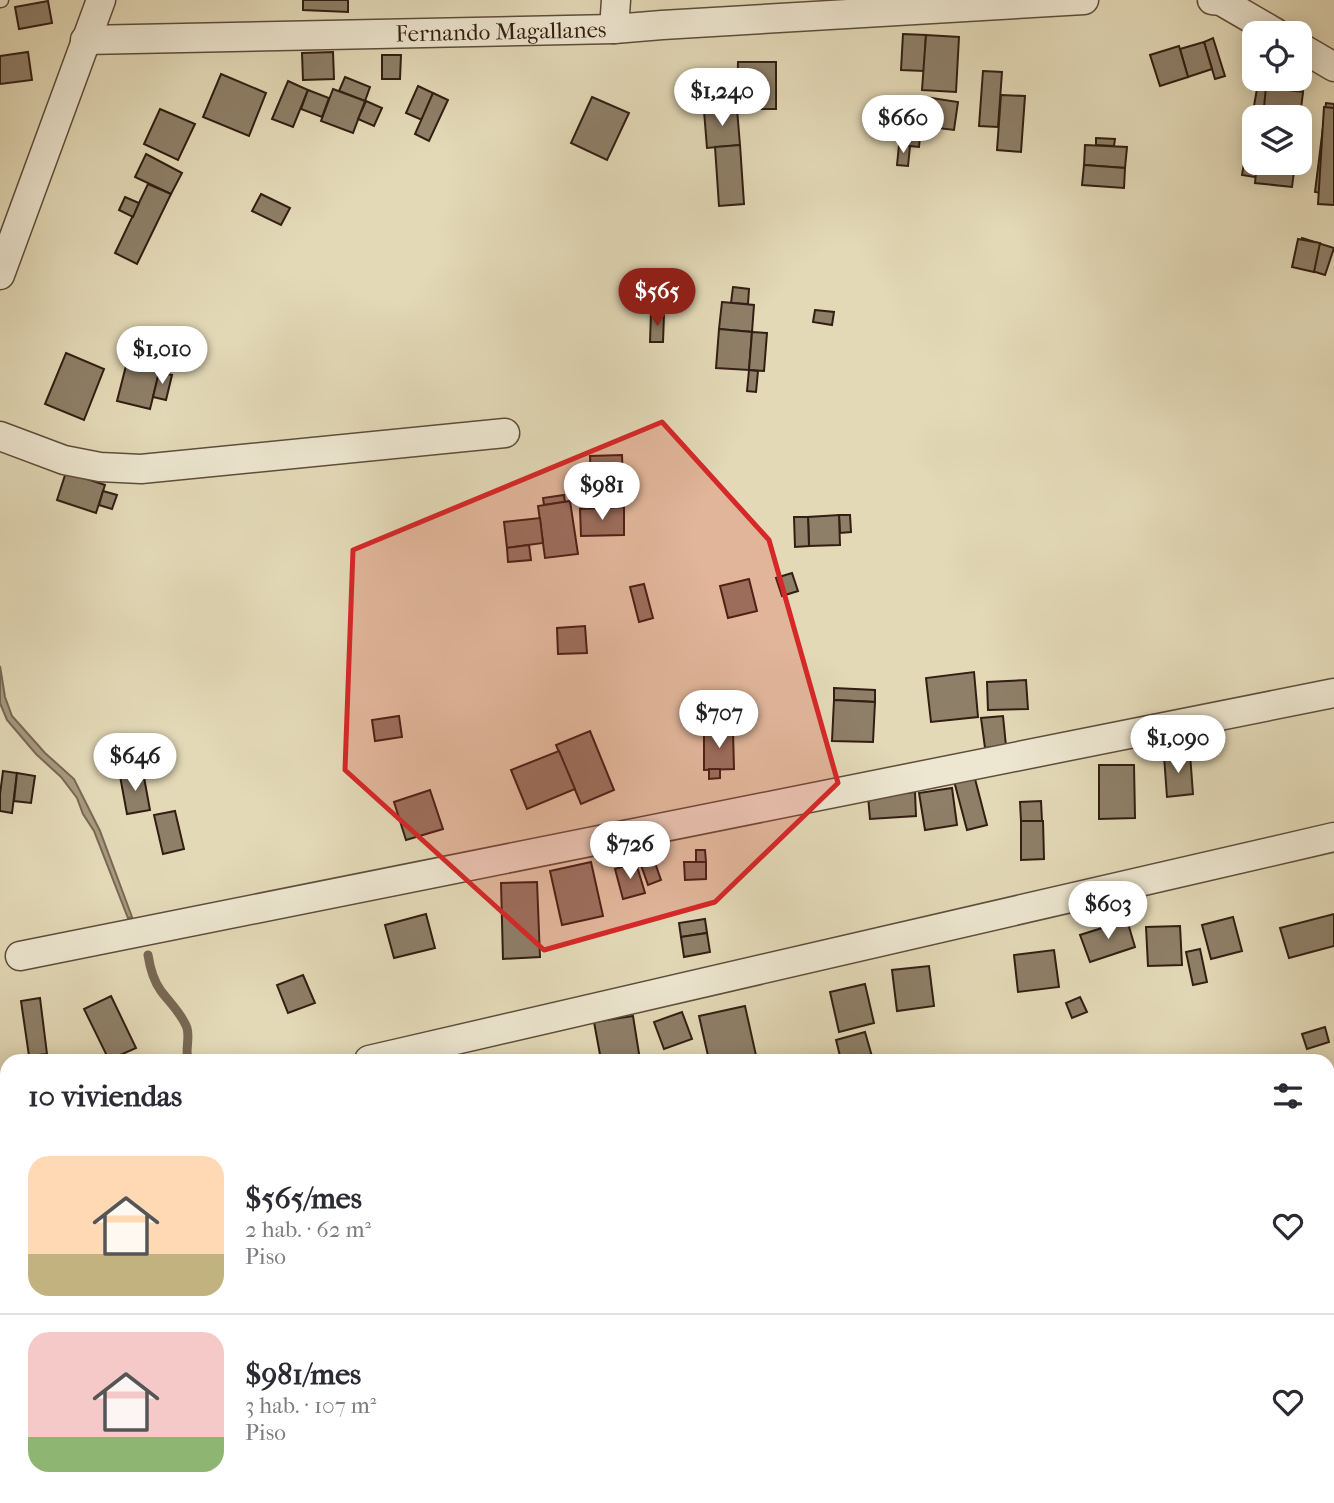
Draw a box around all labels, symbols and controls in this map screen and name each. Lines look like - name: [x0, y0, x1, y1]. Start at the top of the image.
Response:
- street label: Fernando Magallanes: [395, 16, 607, 47]
- map controls: [1242, 21, 1312, 175]
- button: locate: [1242, 21, 1312, 91]
- pin: $1,240: [665, 68, 779, 128]
- text: $1,240: [690, 77, 754, 104]
- pin: $660: [862, 96, 944, 155]
- text: $660: [878, 104, 928, 131]
- button: layers: [1242, 105, 1312, 175]
- pin: $565: [616, 268, 698, 328]
- text: $565: [635, 277, 680, 304]
- pin: $1,010: [105, 326, 219, 386]
- text: $1,010: [133, 335, 191, 362]
- pin: $981: [561, 462, 643, 522]
- text: $981: [580, 471, 624, 498]
- pin: $707: [678, 690, 760, 750]
- text: $707: [695, 699, 743, 726]
- pin: $1,090: [1121, 716, 1235, 775]
- text: $1,090: [1146, 724, 1210, 751]
- pin: $646: [94, 734, 176, 793]
- text: $646: [109, 742, 161, 769]
- pin: $726: [589, 822, 671, 881]
- text: $726: [606, 830, 654, 857]
- pin: $603: [1067, 881, 1149, 941]
- text: $603: [1084, 890, 1132, 917]
- icon: filters: [1269, 1077, 1307, 1115]
- text: 10 viviendas: [28, 1079, 182, 1114]
- text: $565/mes: [245, 1181, 362, 1216]
- icon: home: [84, 1184, 168, 1268]
- icon: heart: [1269, 1207, 1307, 1245]
- text: 2 hab. · 62 m²: [245, 1216, 371, 1243]
- text: Piso: [245, 1243, 286, 1270]
- text: $981/mes: [245, 1357, 361, 1392]
- icon: home: [84, 1360, 168, 1444]
- icon: heart: [1269, 1383, 1307, 1421]
- text: 3 hab. · 107 m²: [245, 1392, 376, 1419]
- text: Piso: [245, 1419, 286, 1446]

